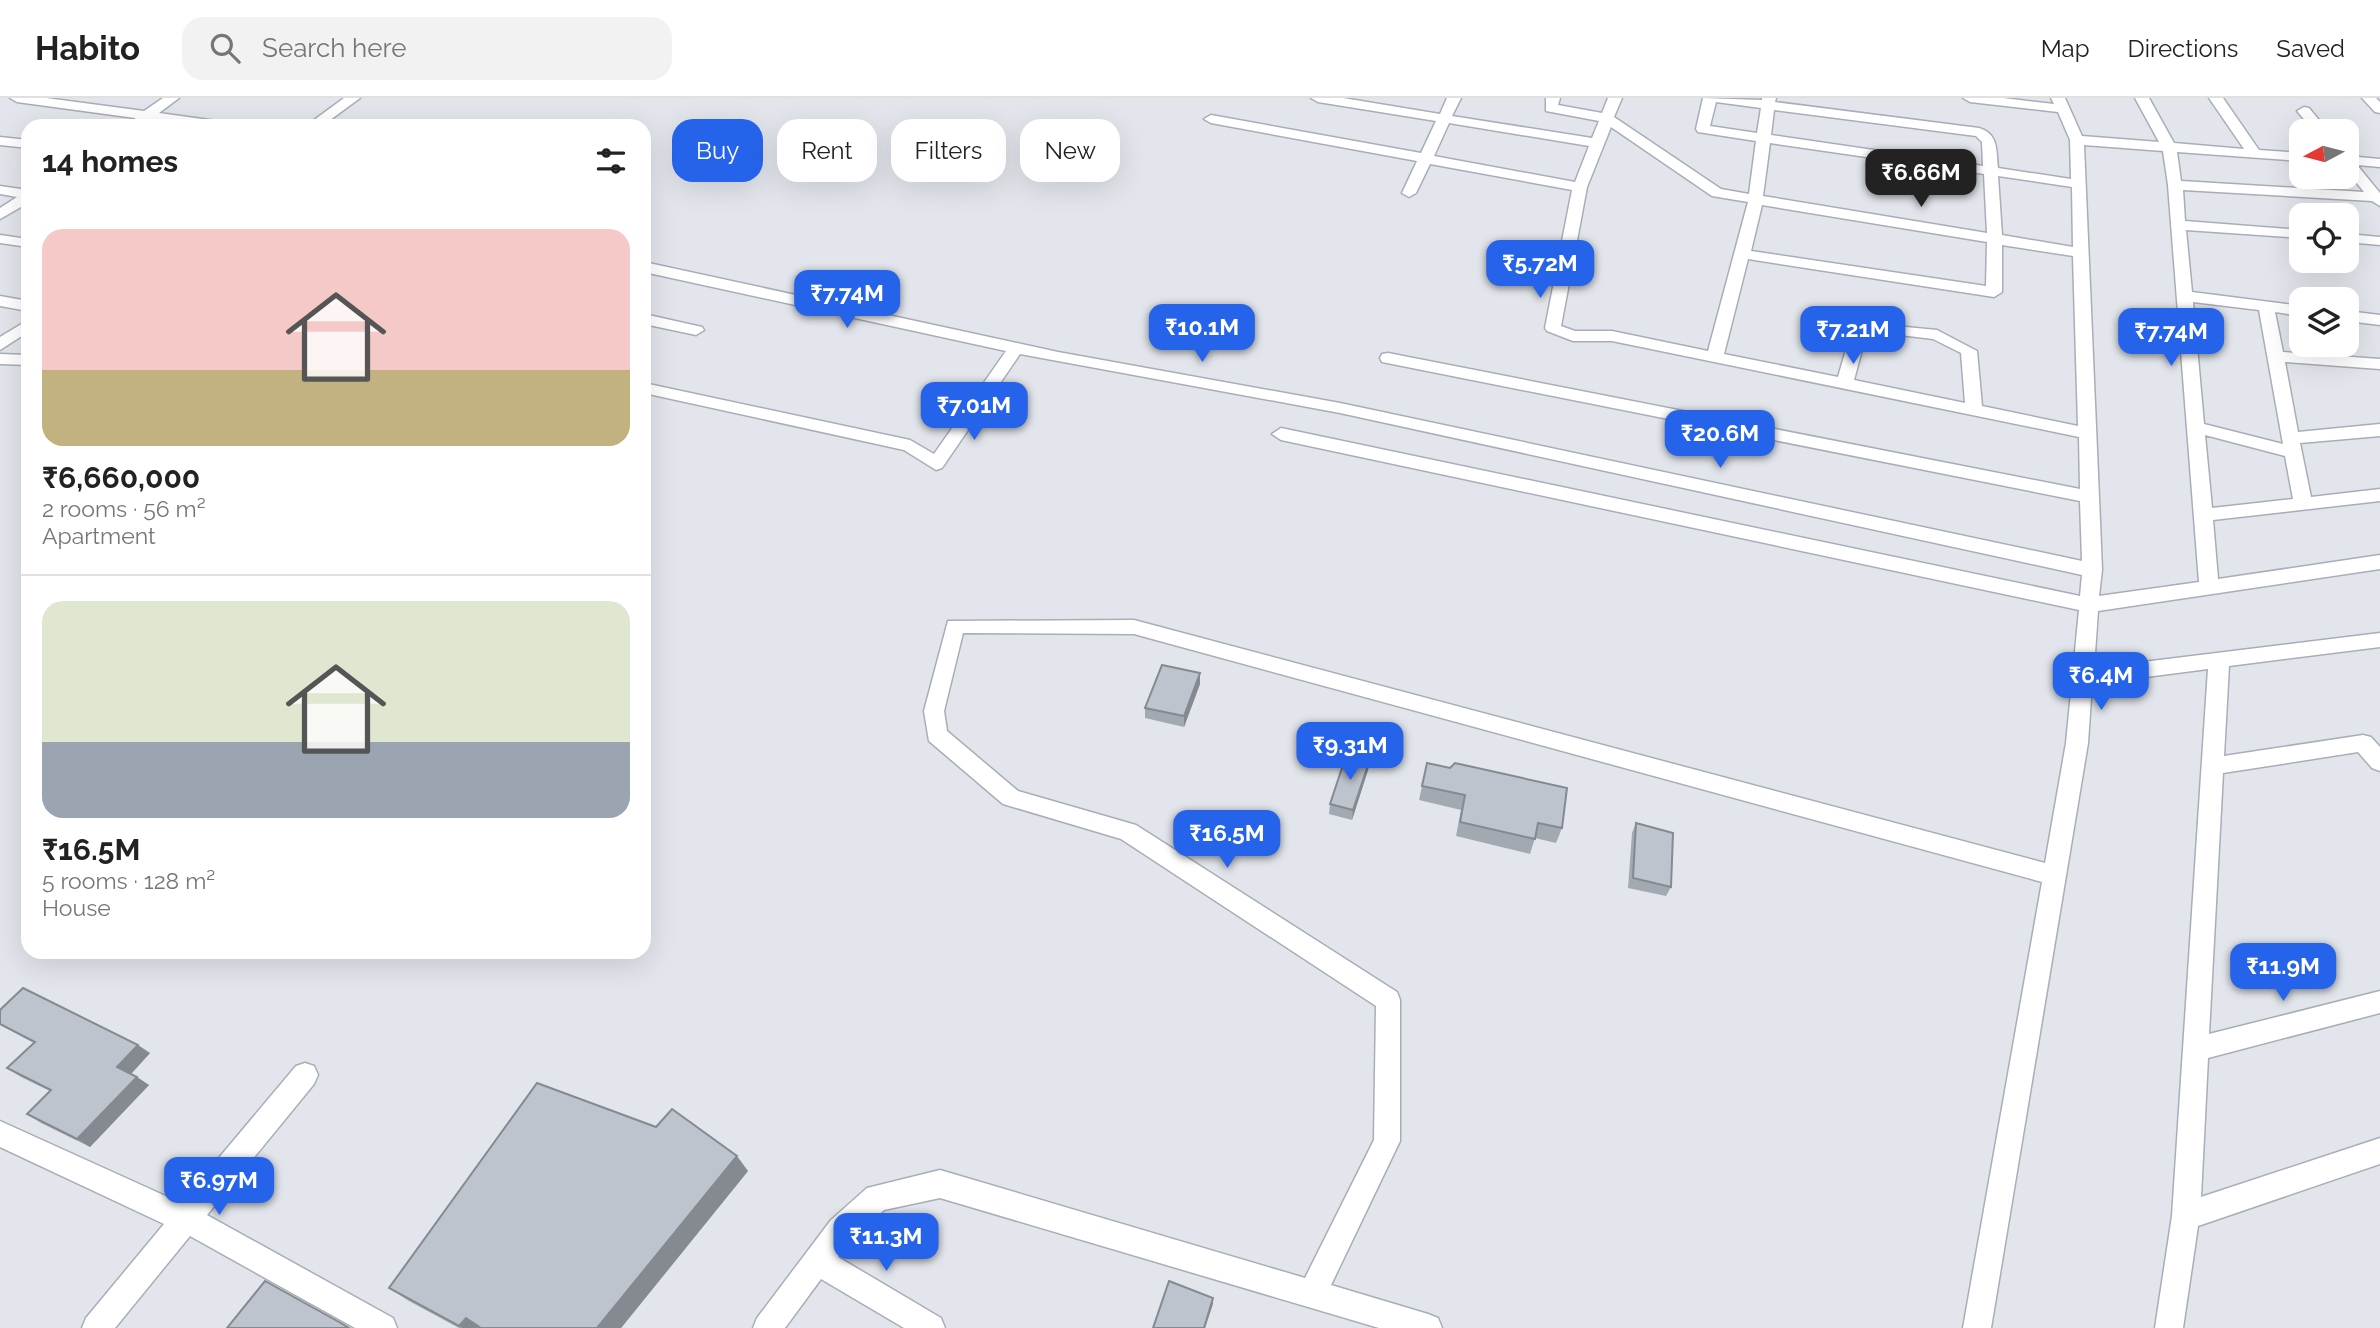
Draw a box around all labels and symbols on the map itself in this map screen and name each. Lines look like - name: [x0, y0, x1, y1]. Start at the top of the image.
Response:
- north arrow: [2289, 119, 2359, 189]
- pin: ₹6.66M: [1864, 150, 1978, 209]
- pin: ₹5.72M: [1483, 240, 1597, 300]
- pin: ₹7.74M: [790, 271, 904, 330]
- pin: ₹10.1M: [1145, 304, 1259, 364]
- pin: ₹7.21M: [1796, 306, 1910, 366]
- pin: ₹7.74M: [2114, 308, 2228, 368]
- pin: ₹7.01M: [917, 382, 1031, 442]
- pin: ₹20.6M: [1663, 410, 1777, 470]
- pin: ₹6.4M: [2052, 652, 2150, 712]
- pin: ₹9.31M: [1293, 722, 1407, 782]
- pin: ₹16.5M: [1170, 810, 1284, 870]
- pin: ₹11.9M: [2226, 944, 2340, 1003]
- pin: ₹6.97M: [162, 1158, 276, 1217]
- pin: ₹11.3M: [829, 1214, 943, 1273]

